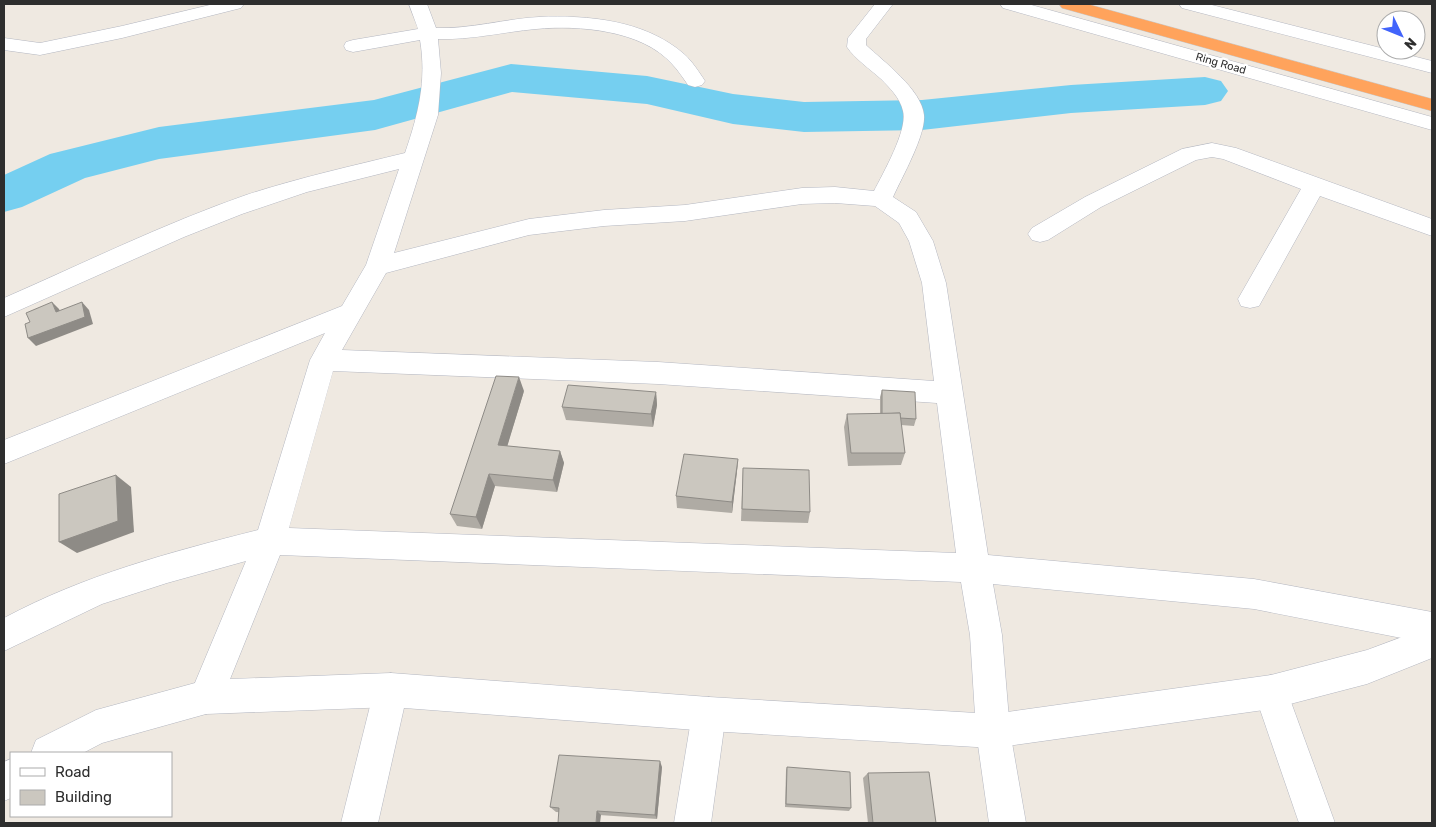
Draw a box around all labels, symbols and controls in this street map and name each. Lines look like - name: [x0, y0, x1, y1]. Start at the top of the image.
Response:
- north arrow: [1376, 10, 1426, 60]
- text: N: [1400, 34, 1420, 53]
- street label: Ring Road: [1194, 50, 1248, 77]
- legend: [10, 752, 172, 817]
- text: Road: [55, 763, 91, 781]
- text: Building: [55, 788, 112, 806]

